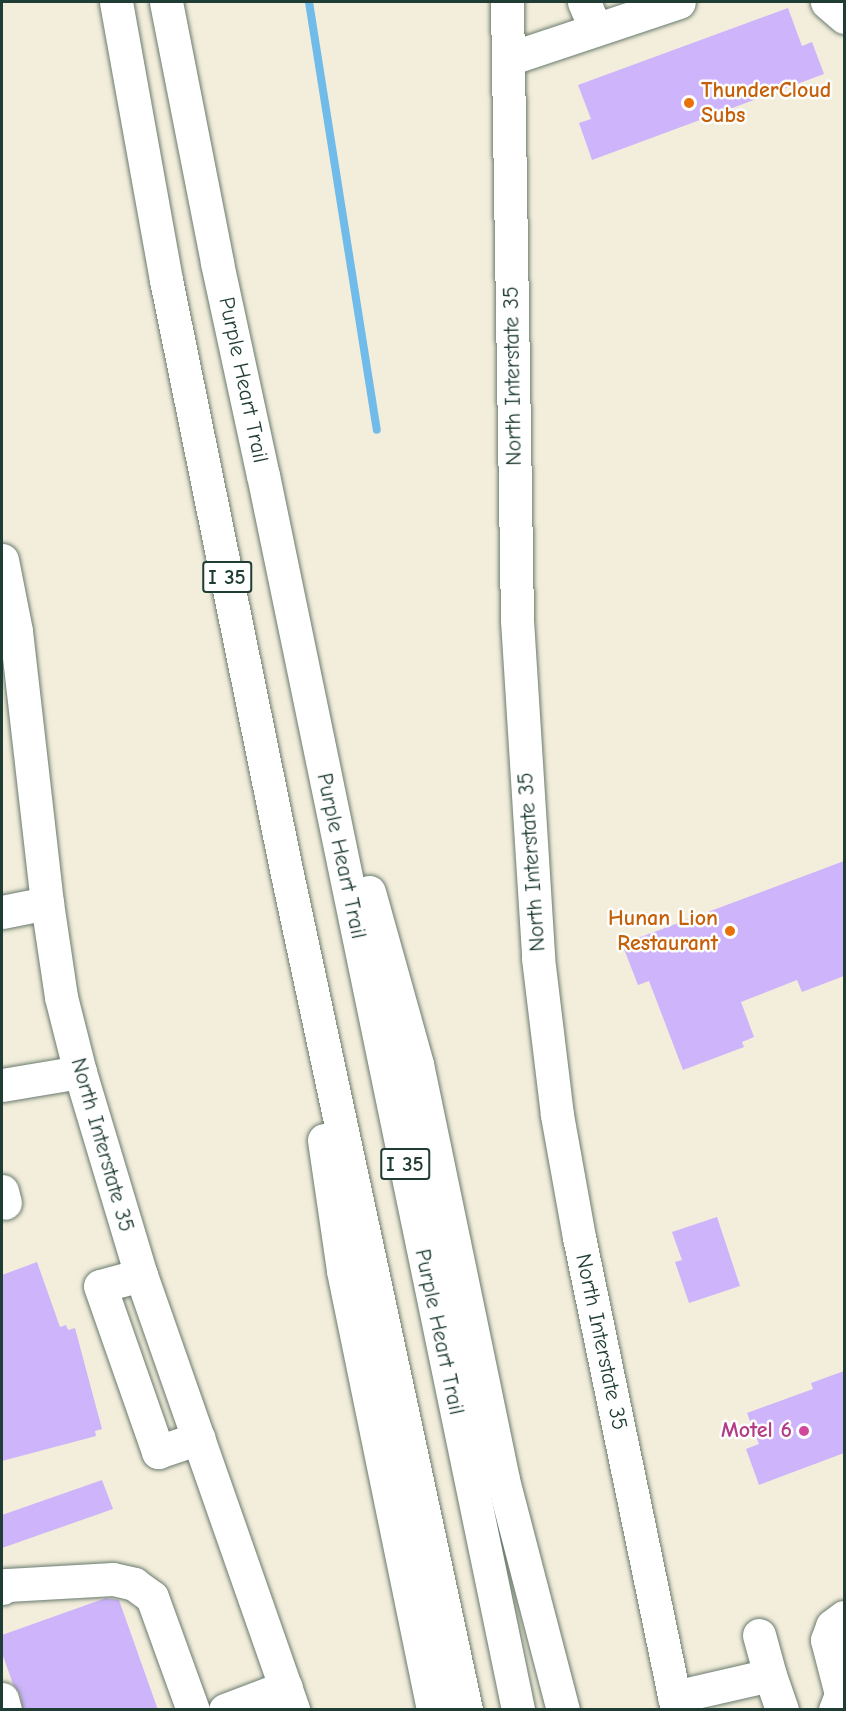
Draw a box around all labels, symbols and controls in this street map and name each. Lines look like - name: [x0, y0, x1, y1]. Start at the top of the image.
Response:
- place label: ThunderCloud Subs: [701, 77, 831, 128]
- marker: ThunderCloud Subs: [682, 96, 696, 110]
- street label: North Interstate 35: [498, 286, 528, 466]
- street label: Purple Heart Trail: [213, 295, 273, 465]
- road number: I 35: [202, 559, 252, 595]
- street label: Purple Heart Trail: [311, 771, 371, 941]
- street label: North Interstate 35: [513, 771, 551, 953]
- place label: Hunan Lion Restaurant: [608, 905, 718, 956]
- marker: Hunan Lion Restaurant: [723, 924, 737, 938]
- street label: North Interstate 35: [65, 1055, 139, 1235]
- road number: I 35: [380, 1146, 430, 1182]
- street label: Purple Heart Trail: [409, 1247, 469, 1417]
- street label: North Interstate 35: [569, 1251, 633, 1433]
- place label: Motel 6: [721, 1418, 792, 1444]
- marker: Motel 6: [797, 1424, 811, 1438]

